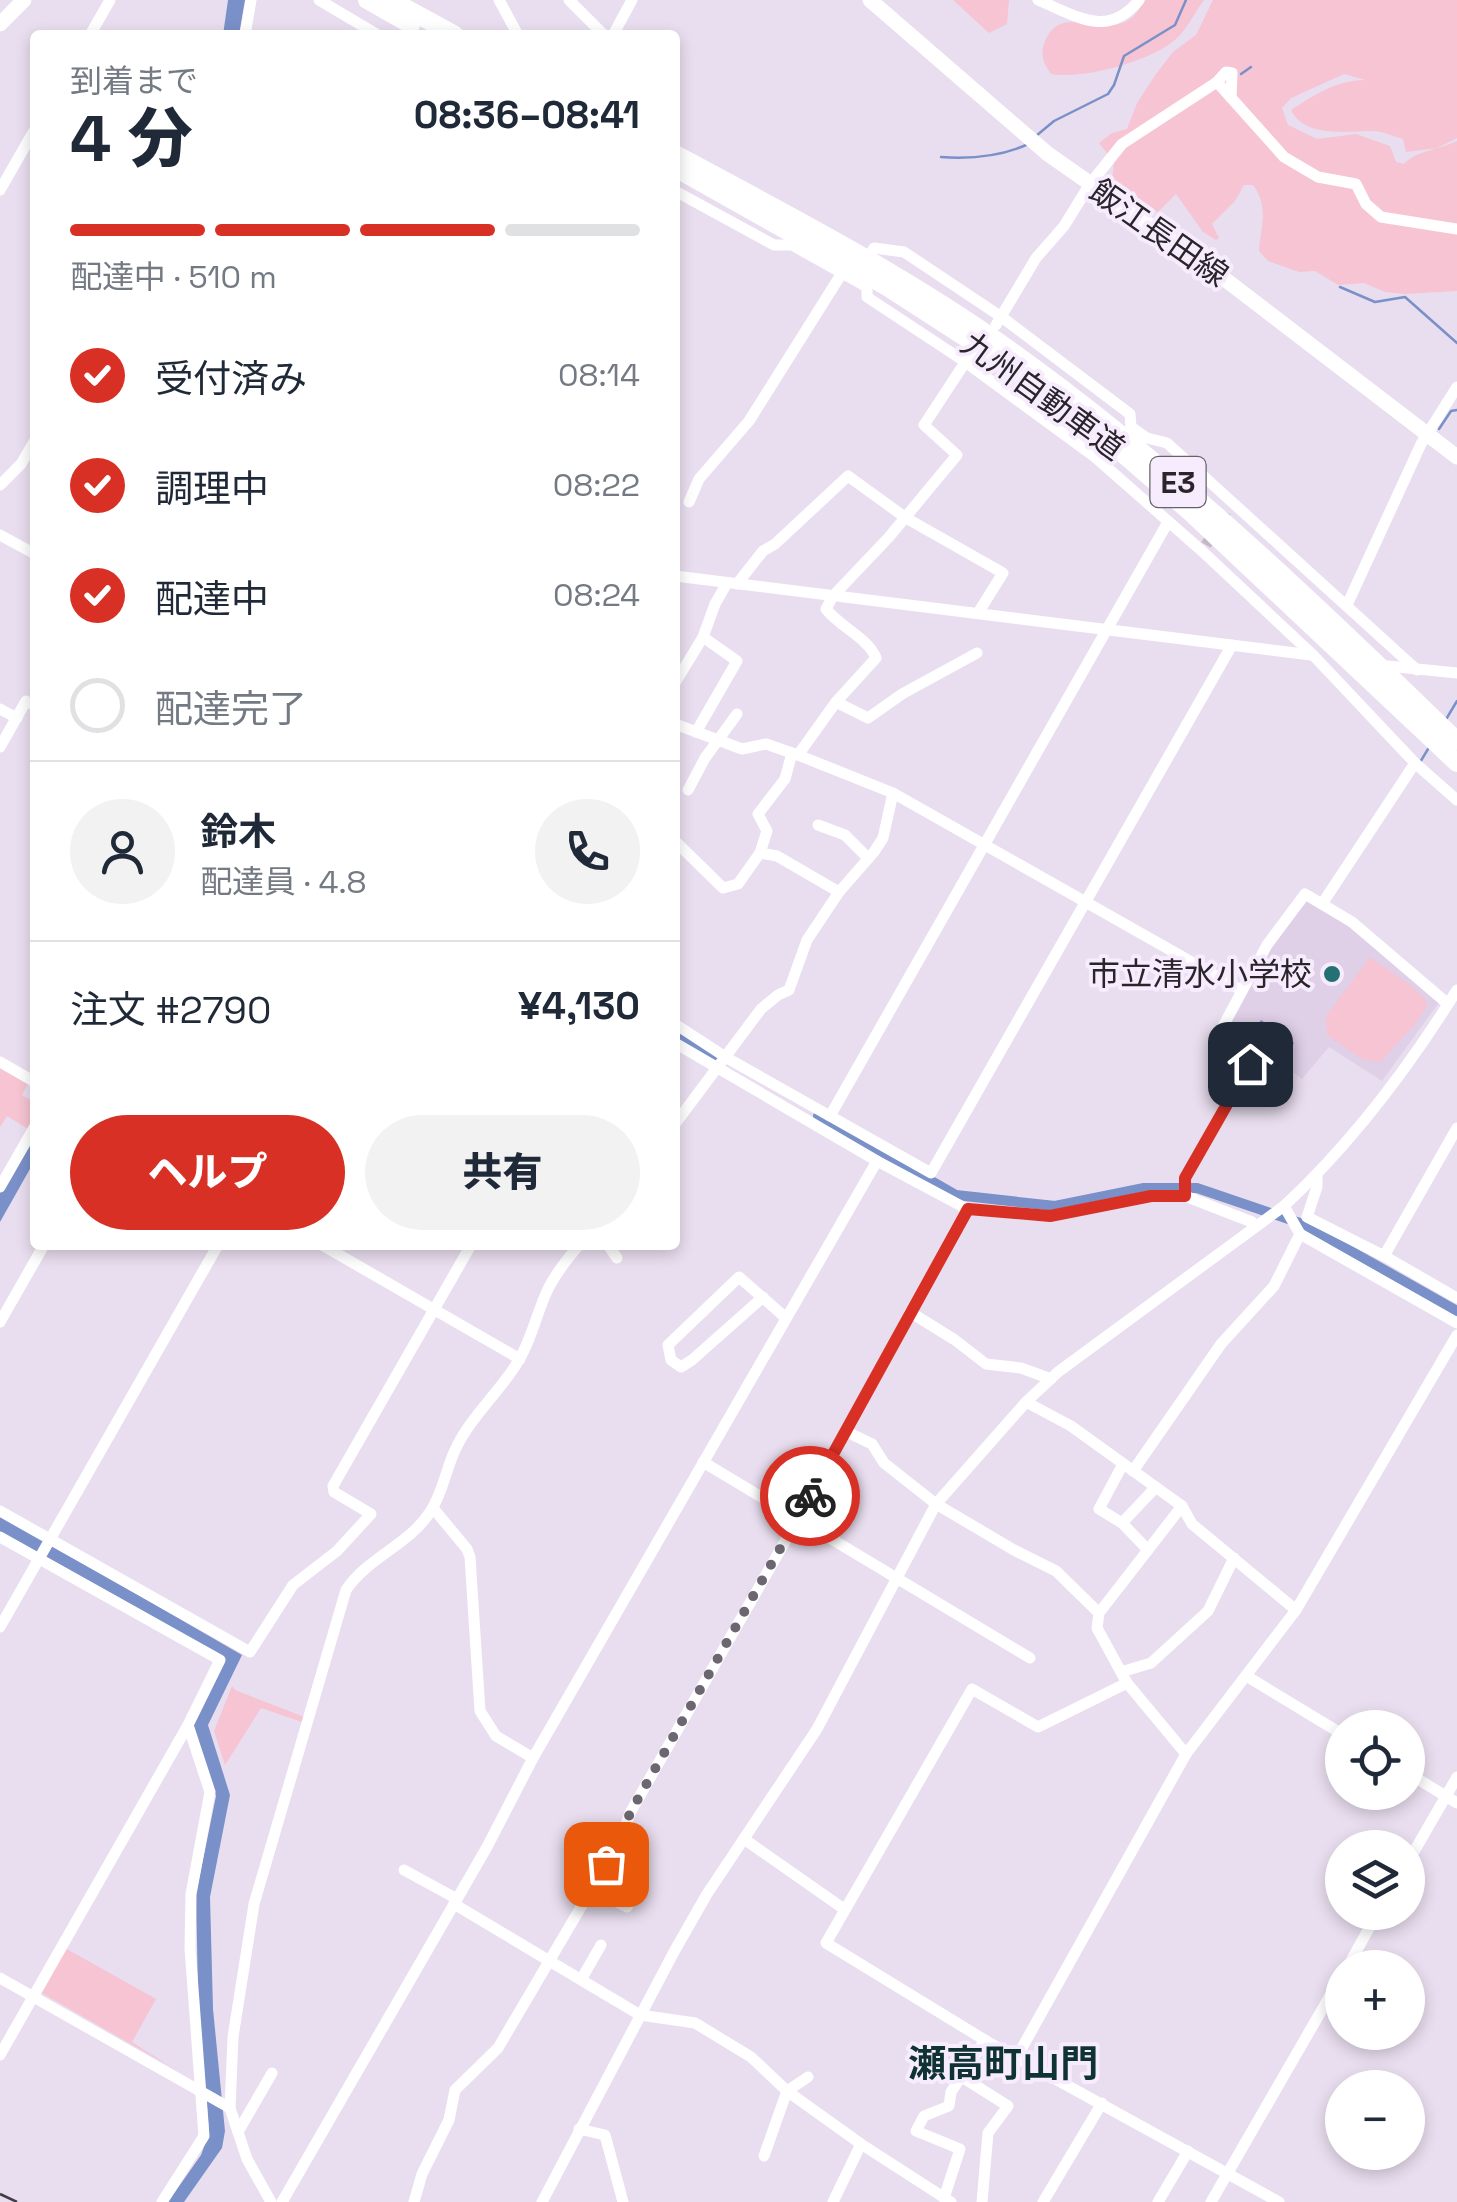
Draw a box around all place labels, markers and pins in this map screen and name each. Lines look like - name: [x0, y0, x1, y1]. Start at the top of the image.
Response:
- place label: 市立清水小学校: [1088, 954, 1312, 994]
- marker: 市立清水小学校: [1321, 963, 1343, 985]
- pin: [1208, 1022, 1293, 1107]
- pin: [564, 1822, 649, 1907]

